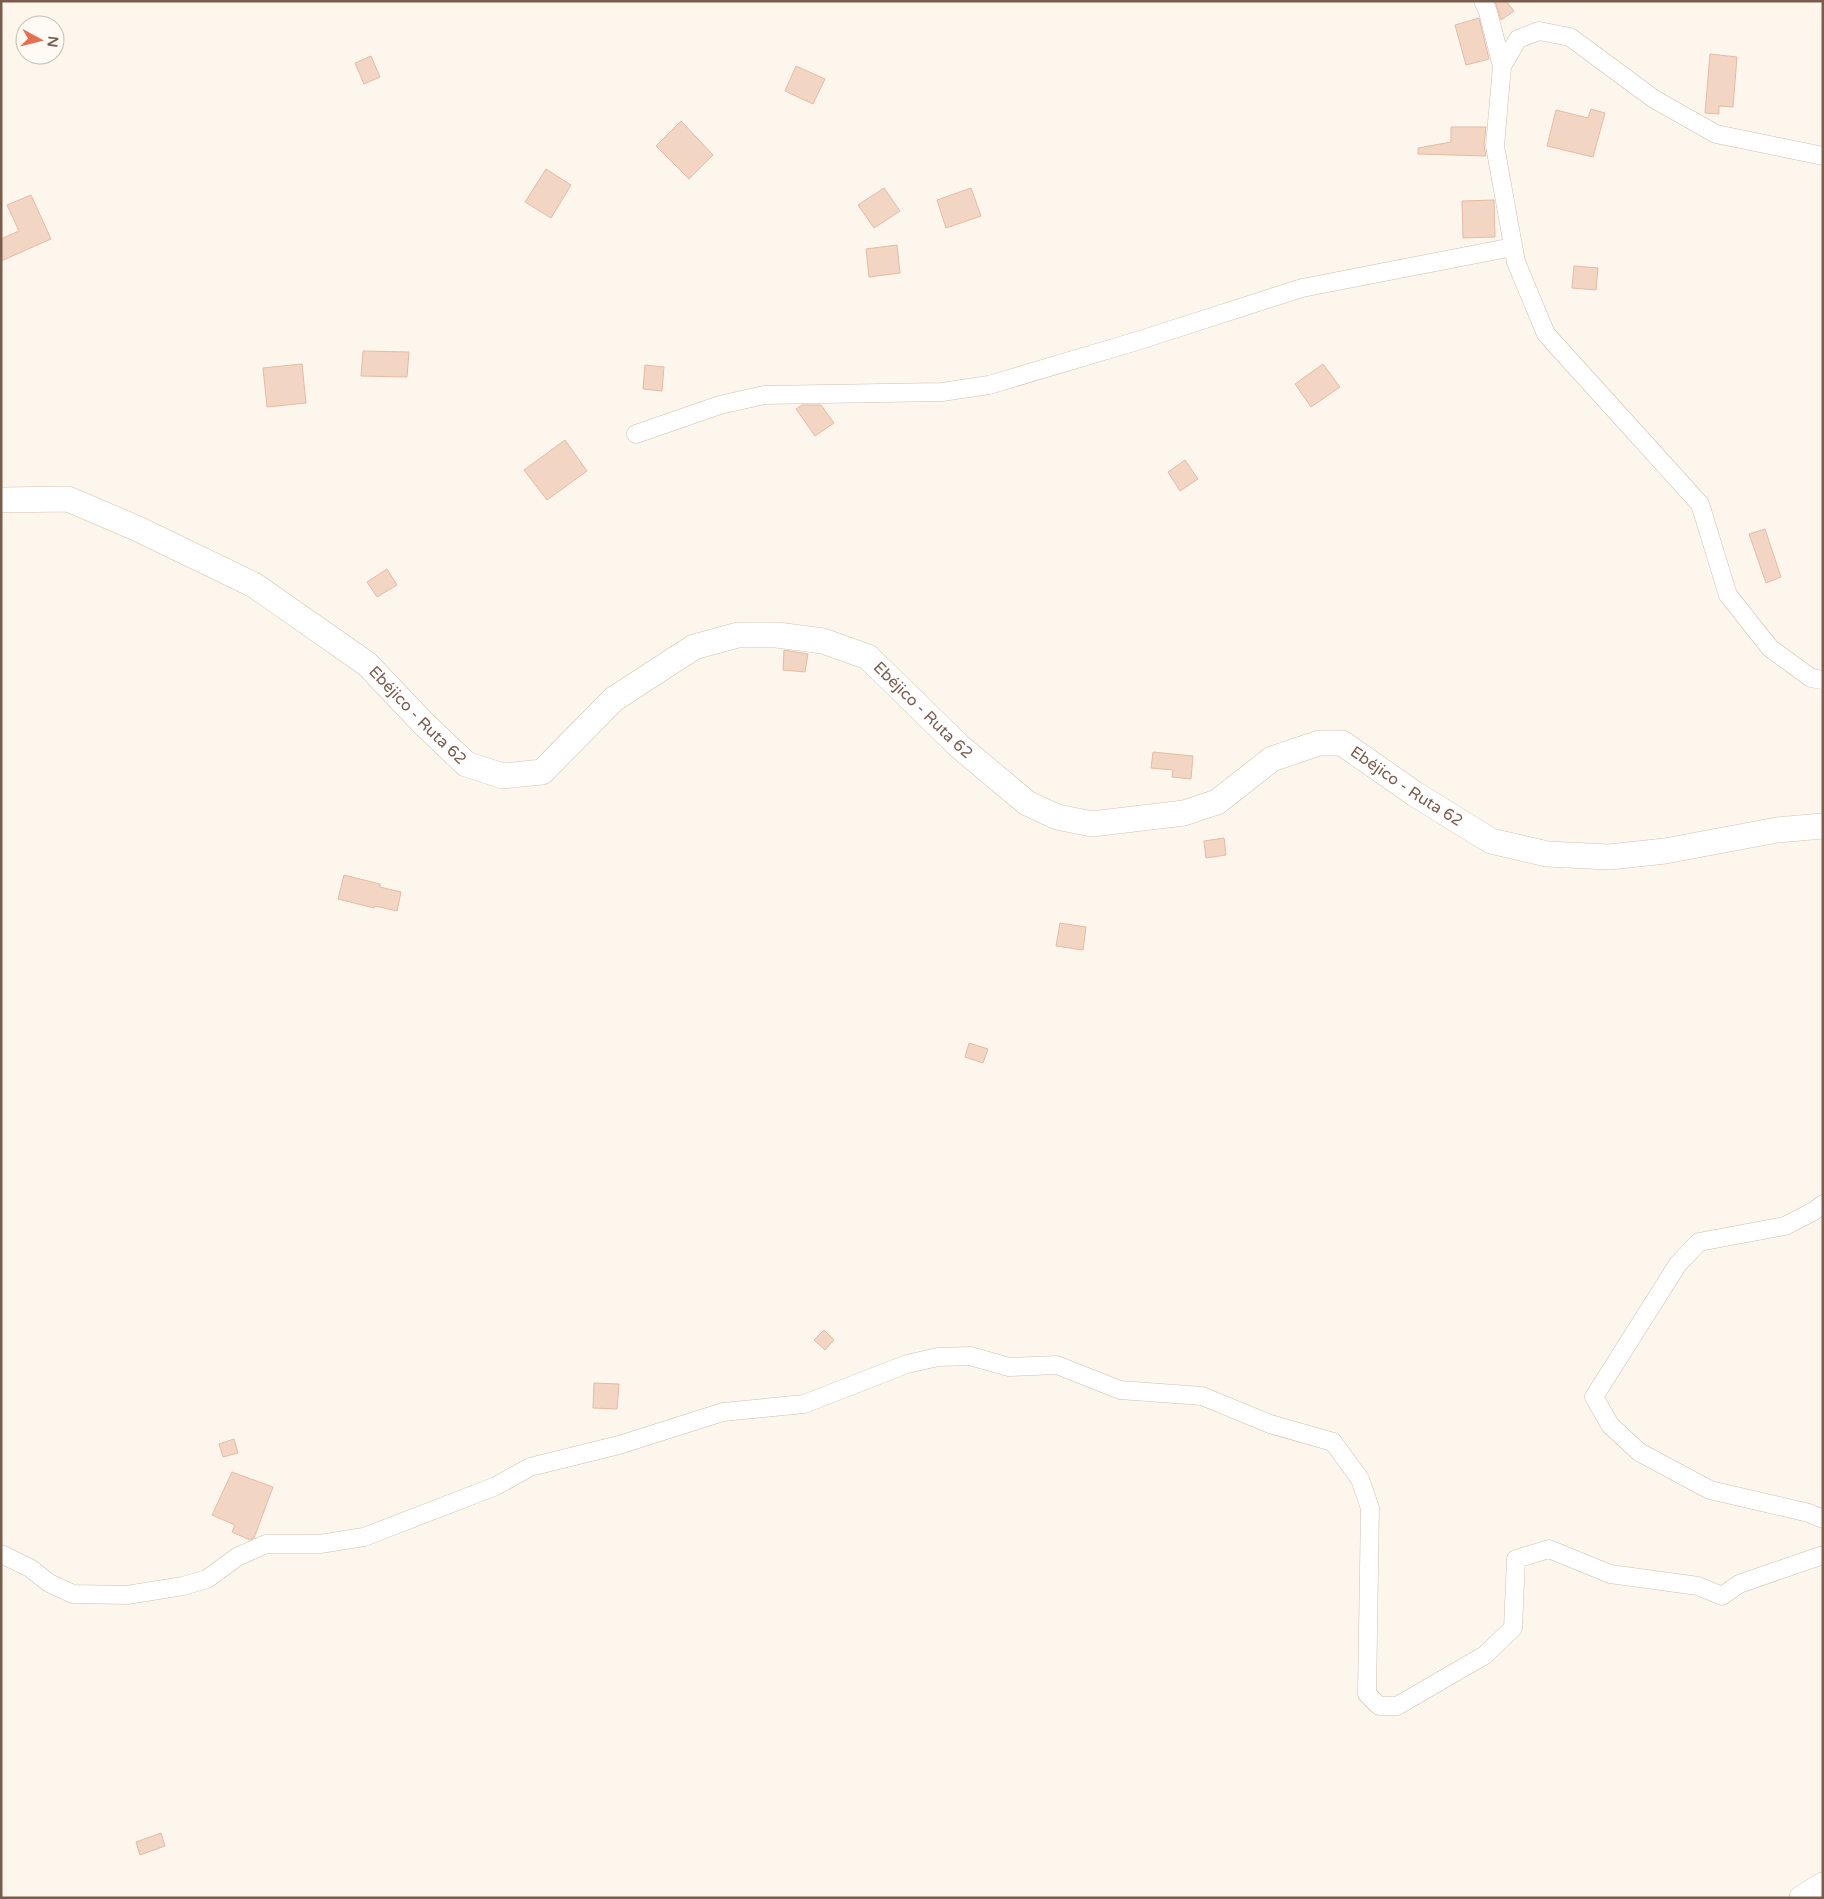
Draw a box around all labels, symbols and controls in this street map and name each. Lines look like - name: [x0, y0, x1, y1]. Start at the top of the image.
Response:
- north arrow: [15, 15, 65, 65]
- text: N: [43, 35, 62, 48]
- street label: Ebéjico - Ruta 62: [869, 658, 977, 763]
- street label: Ebéjico - Ruta 62: [364, 662, 471, 769]
- street label: Ebéjico - Ruta 62: [1346, 742, 1466, 831]

